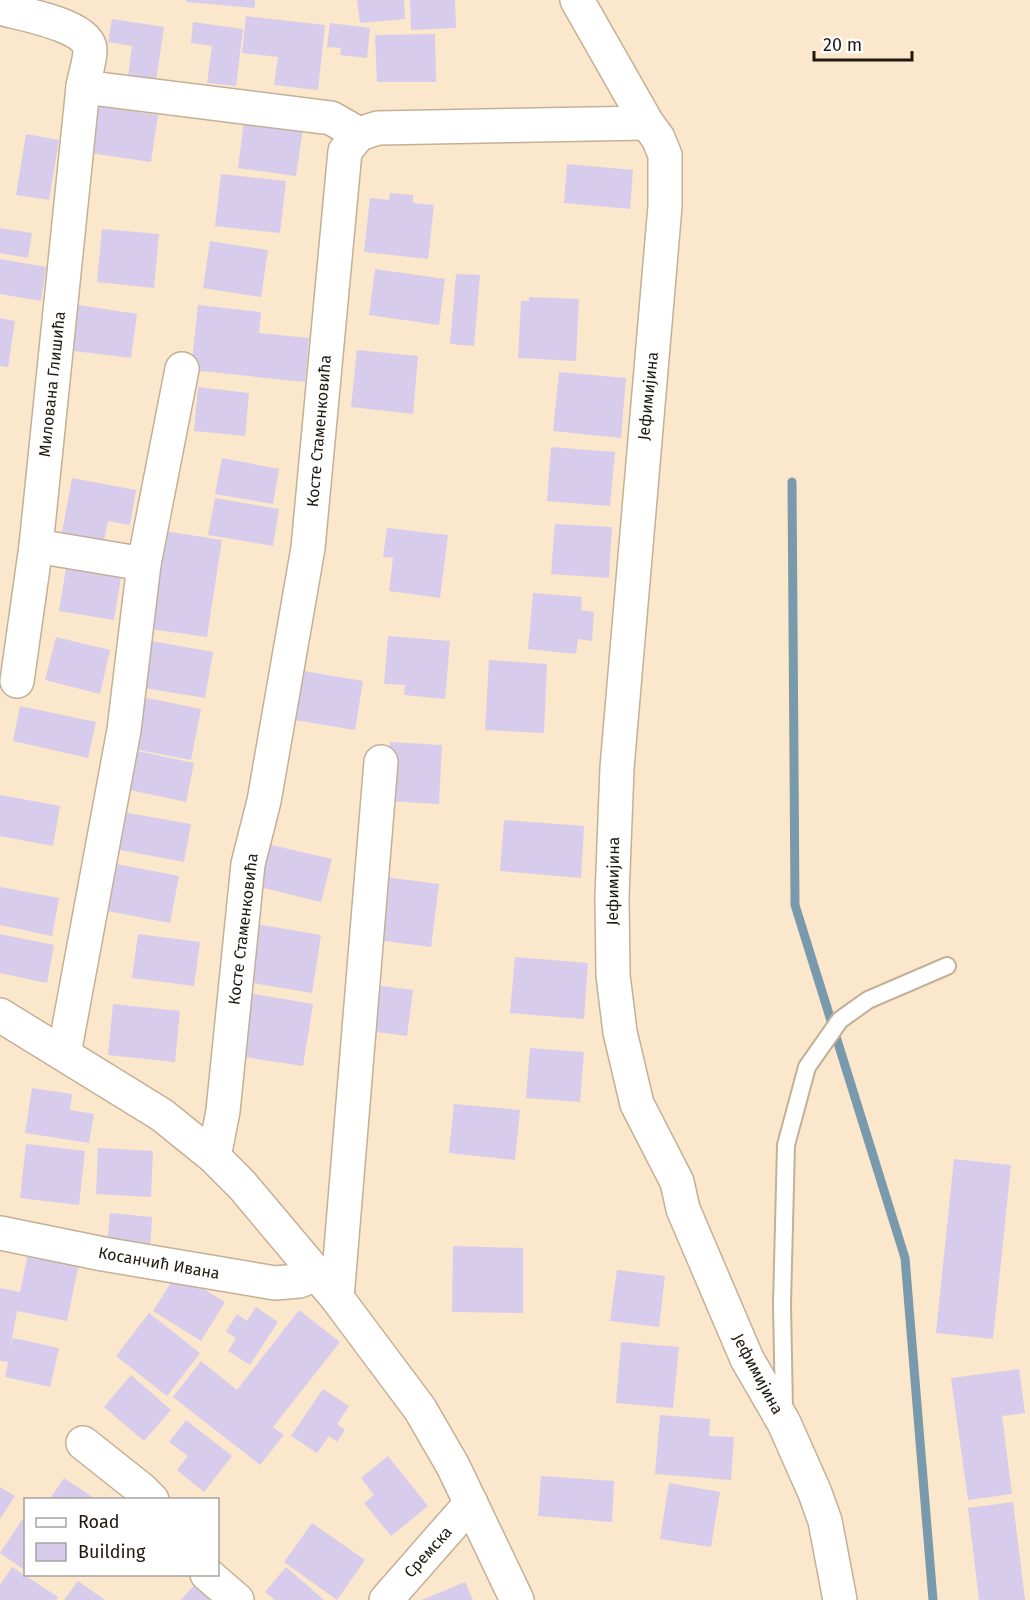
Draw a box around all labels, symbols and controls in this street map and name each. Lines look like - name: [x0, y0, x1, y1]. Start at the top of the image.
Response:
- scale bar: [814, 24, 912, 62]
- text: 20 m: [823, 34, 862, 56]
- street label: Милована Глишића: [35, 310, 69, 458]
- street label: Јефимијина: [634, 351, 662, 441]
- street label: Косте Стаменковића: [303, 354, 335, 508]
- street label: Јефимијина: [603, 836, 623, 926]
- street label: Косте Стаменковића: [224, 852, 262, 1006]
- street label: Косанчић Ивана: [97, 1243, 221, 1283]
- street label: Јефимијина: [729, 1330, 787, 1418]
- legend: [24, 1498, 219, 1576]
- text: Road: [78, 1511, 120, 1533]
- street label: Сремска: [400, 1522, 456, 1582]
- text: Building: [78, 1541, 146, 1563]

